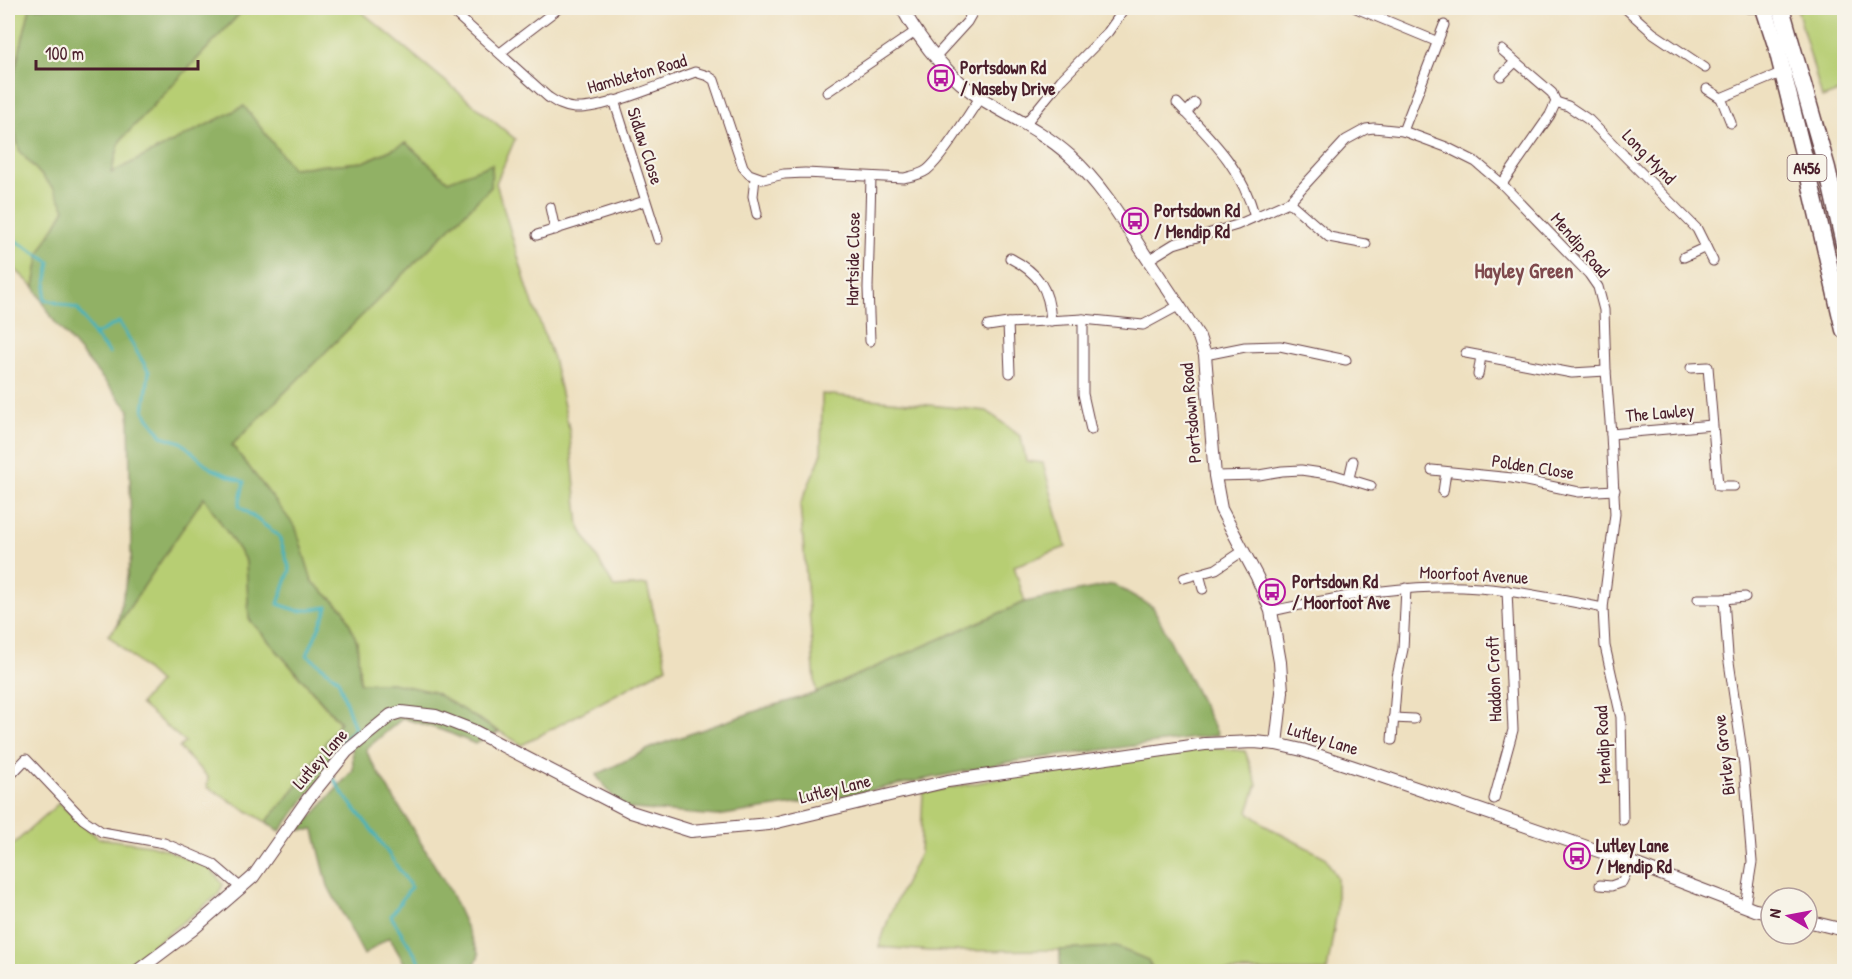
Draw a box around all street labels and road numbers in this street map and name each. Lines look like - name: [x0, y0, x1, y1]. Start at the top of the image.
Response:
- street label: Hambleton Road: [584, 47, 689, 100]
- street label: Sidlaw Close: [621, 104, 670, 188]
- street label: Long Mynd: [1617, 124, 1682, 190]
- road number: A456: [1788, 155, 1826, 181]
- street label: Mendip Road: [1545, 207, 1616, 282]
- street label: Hartside Close: [839, 212, 866, 306]
- street label: Portsdown Road: [1174, 362, 1207, 464]
- street label: The Lawley: [1625, 397, 1696, 428]
- street label: Polden Close: [1490, 448, 1576, 485]
- street label: Moorfoot Avenue: [1419, 559, 1529, 590]
- street label: Haddon Croft: [1479, 635, 1507, 722]
- street label: Mendip Road: [1588, 705, 1617, 785]
- street label: Birley Grove: [1706, 713, 1741, 797]
- street label: Lutley Lane: [1285, 716, 1362, 761]
- street label: Lutley Lane: [286, 723, 353, 794]
- street label: Lutley Lane: [797, 768, 873, 809]

